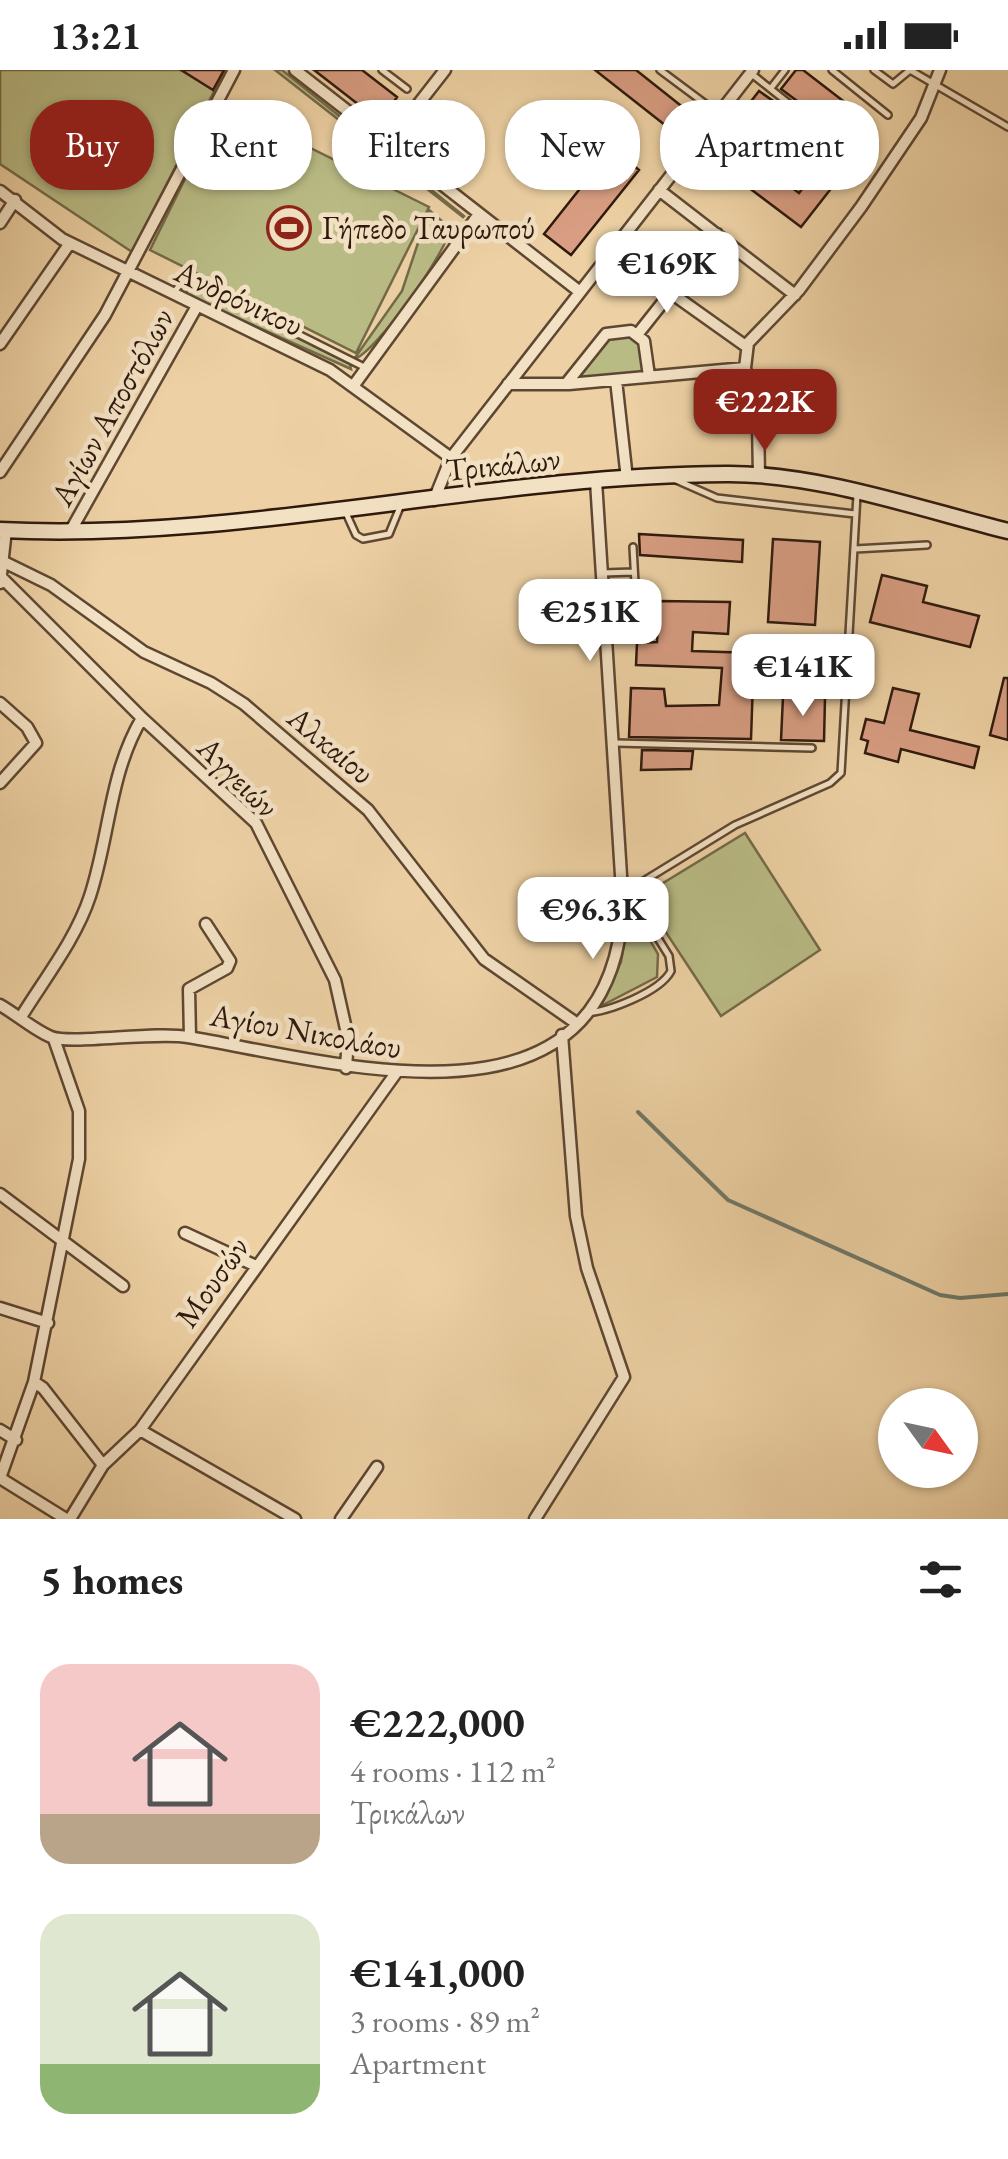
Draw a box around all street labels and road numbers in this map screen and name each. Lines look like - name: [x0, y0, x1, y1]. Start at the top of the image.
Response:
- street label: Ανδρόνικου: [167, 250, 310, 346]
- street label: Αγίων Αποστόλων: [40, 301, 184, 514]
- street label: Τρικάλων: [444, 437, 562, 491]
- street label: Αλκαίου: [278, 696, 383, 794]
- street label: Αγγειών: [187, 726, 288, 827]
- street label: Αγίου Νικολάου: [206, 993, 405, 1068]
- street label: Μουσών: [166, 1228, 258, 1336]

